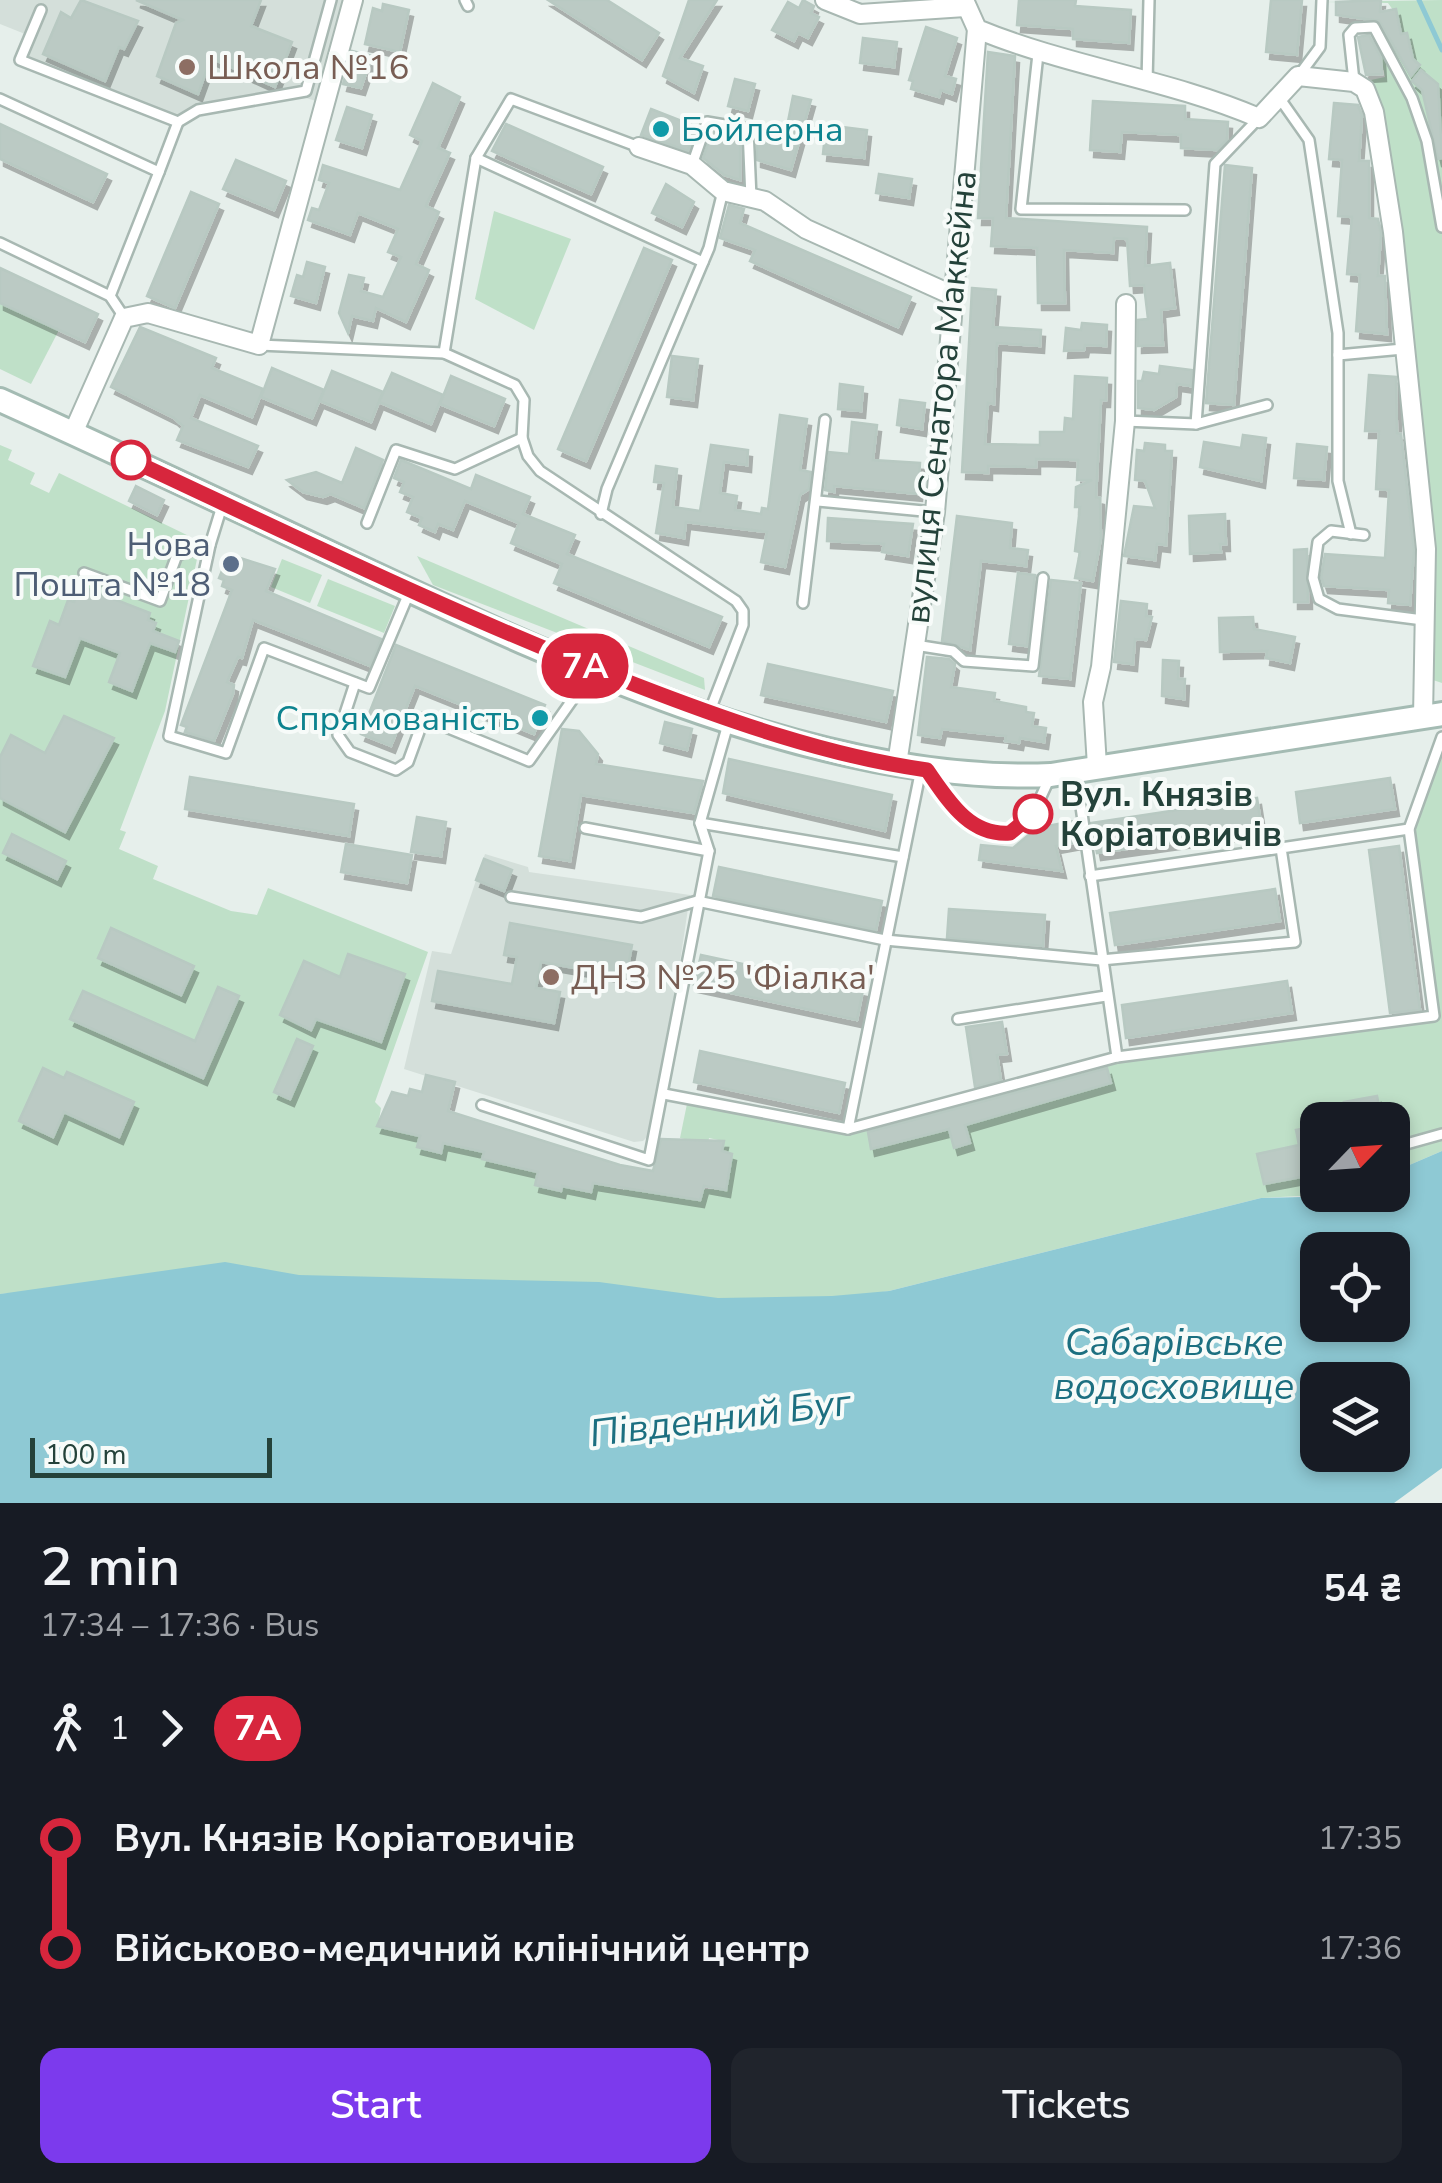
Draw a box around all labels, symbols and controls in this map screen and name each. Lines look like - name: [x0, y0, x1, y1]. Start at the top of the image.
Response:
- place label: Школа №16: [207, 44, 409, 91]
- marker: Школа №16: [176, 56, 198, 78]
- place label: Бойлерна: [681, 106, 844, 153]
- marker: Бойлерна: [650, 118, 672, 140]
- street label: вулиця Сенатора Маккейна: [894, 168, 988, 626]
- unlabelled marker: [112, 441, 150, 479]
- place label: Нова Пошта №18: [14, 521, 211, 608]
- marker: Нова Пошта №18: [220, 553, 242, 575]
- line badge: 7А: [540, 634, 630, 698]
- text: 7А: [561, 643, 609, 690]
- place label: Спрямованість: [276, 695, 520, 742]
- marker: Спрямованість: [529, 707, 551, 729]
- place label: Вул. Князів Коріатовичів: [1060, 771, 1282, 858]
- marker: Вул. Князів Коріатовичів: [1014, 795, 1052, 833]
- place label: ДНЗ №25 'Фіалка': [571, 954, 875, 1001]
- marker: ДНЗ №25 'Фіалка': [540, 966, 562, 988]
- north arrow: [1300, 1102, 1410, 1212]
- map controls: [1300, 1102, 1410, 1472]
- button: locate: [1300, 1232, 1410, 1342]
- water label: Сабарівське водосховище: [1054, 1317, 1294, 1412]
- button: layers: [1300, 1362, 1410, 1472]
- water label: Південний Буг: [587, 1377, 855, 1459]
- scale bar: [30, 1433, 272, 1478]
- text: 100 m: [45, 1436, 127, 1474]
- text: 2 min: [40, 1529, 180, 1604]
- text: 54 ₴: [1323, 1563, 1402, 1614]
- text: 17:34 – 17:36 · Bus: [40, 1604, 319, 1647]
- icon: walk: [40, 1701, 95, 1756]
- icon: forward: [144, 1701, 199, 1756]
- text: 7А: [234, 1705, 281, 1752]
- text: 1: [110, 1707, 129, 1750]
- text: Вул. Князів Коріатовичів: [114, 1813, 575, 1864]
- text: 17:35: [1318, 1817, 1402, 1860]
- text: Військово-медичний клінічний центр: [114, 1923, 810, 1974]
- text: 17:36: [1318, 1927, 1402, 1970]
- button: Start: [40, 2048, 711, 2163]
- button: Tickets: [731, 2048, 1402, 2163]

